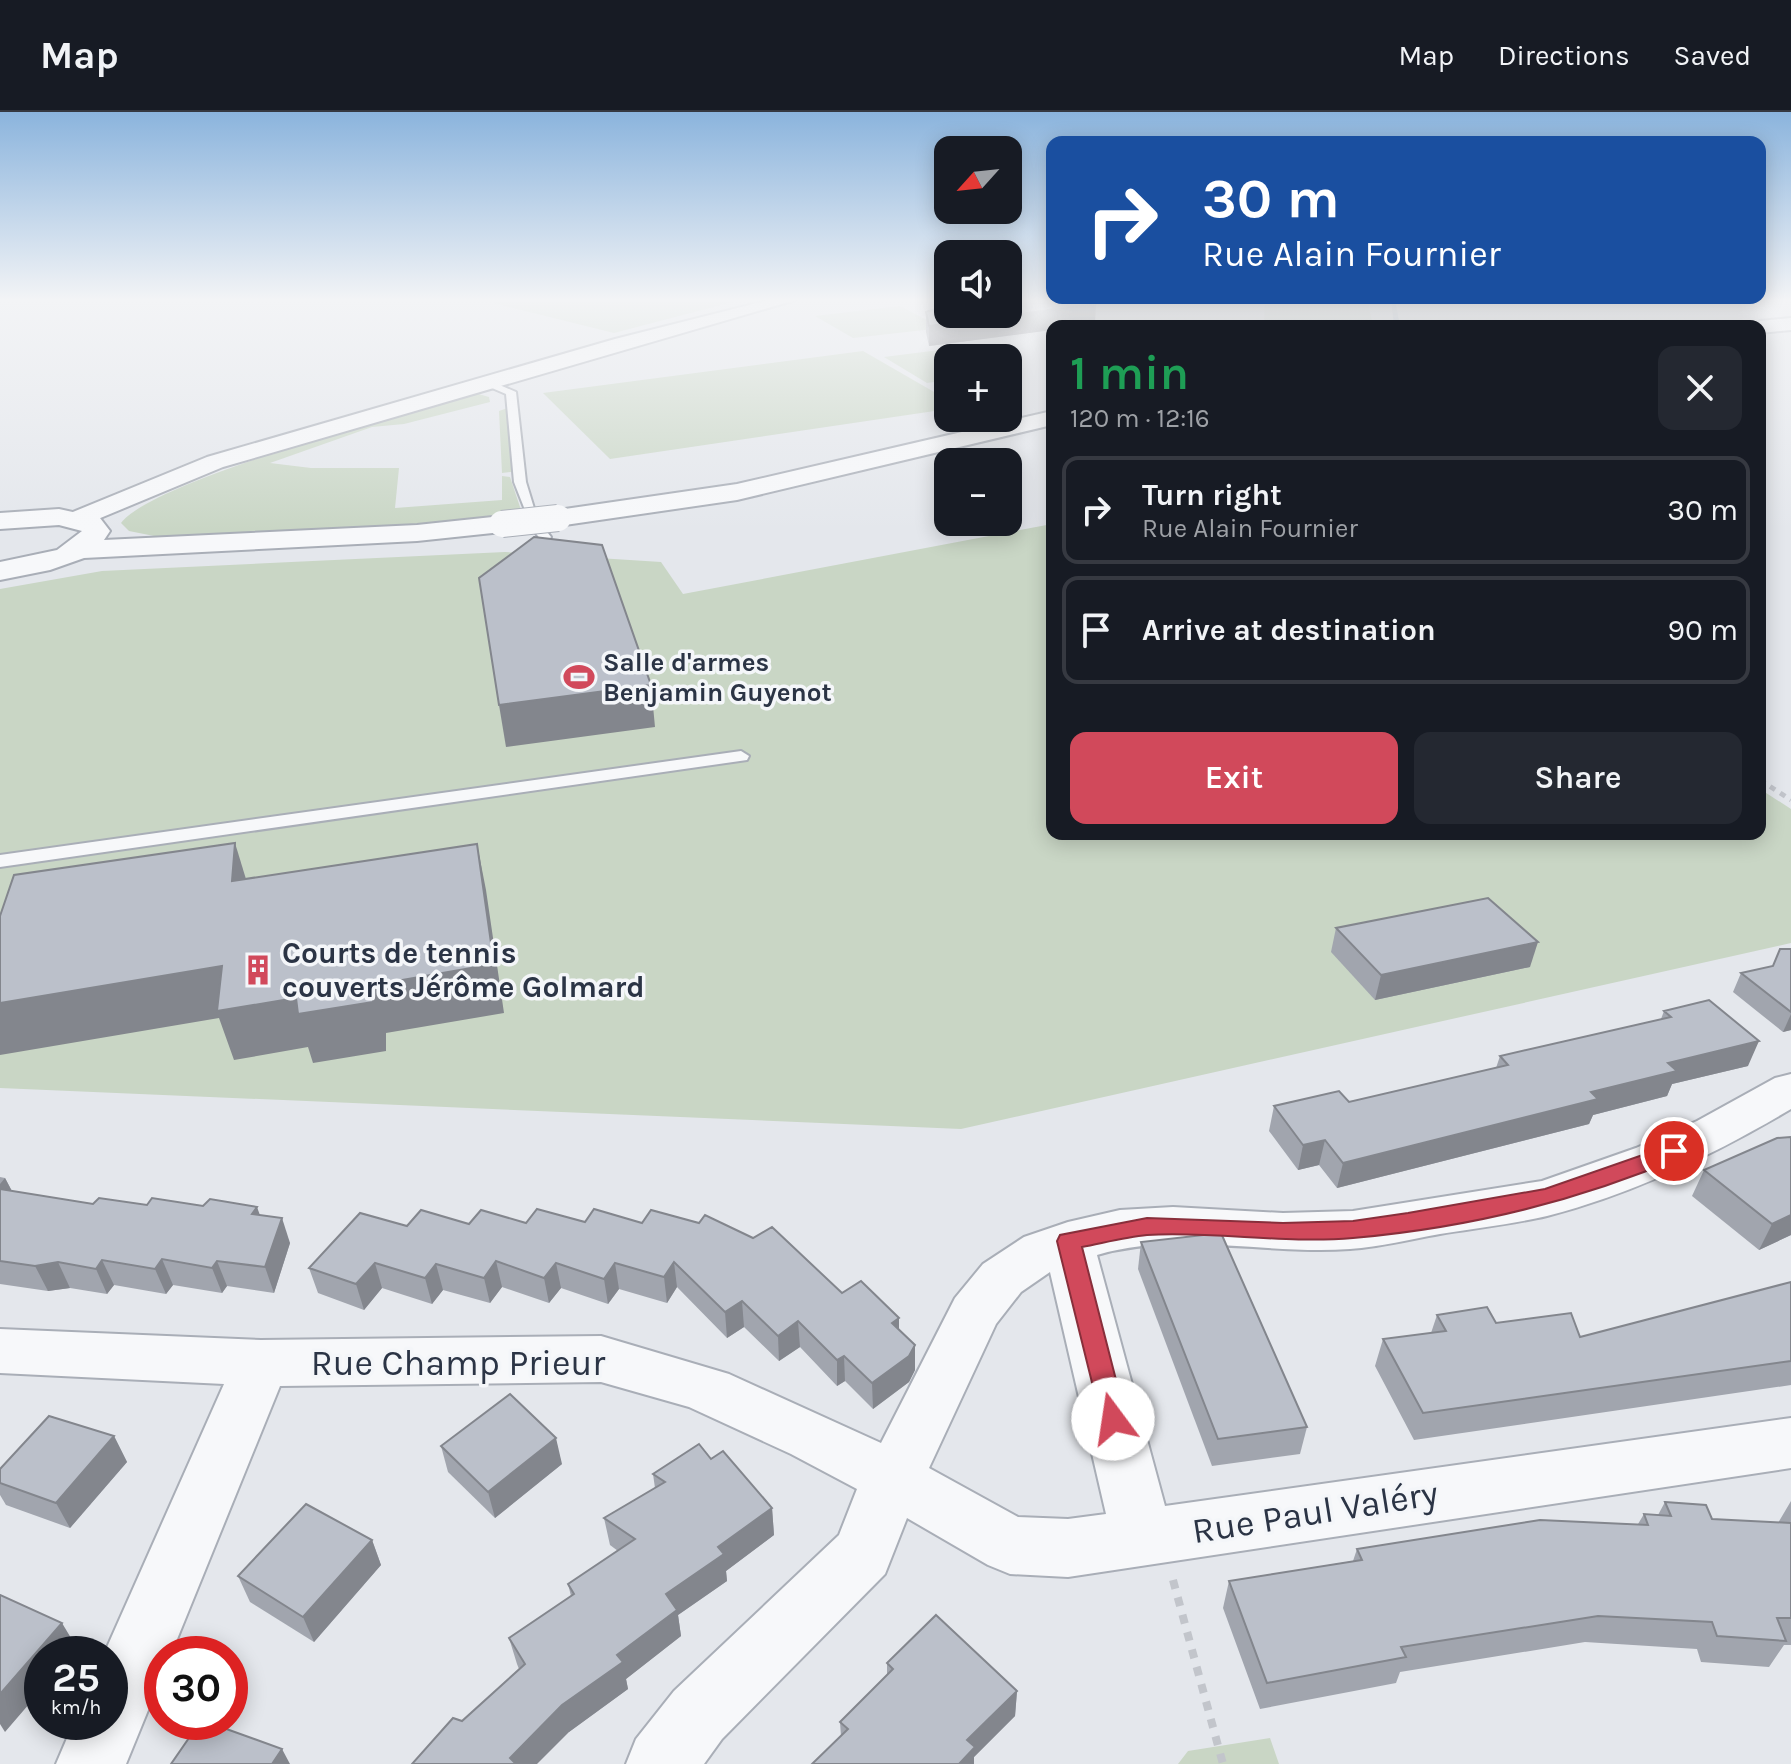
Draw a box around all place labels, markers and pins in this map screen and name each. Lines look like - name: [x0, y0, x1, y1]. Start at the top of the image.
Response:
- place label: Salle d'armes Benjamin Guyenot: [603, 647, 832, 708]
- sports icon: Salle d'armes Benjamin Guyenot: [562, 660, 596, 694]
- place label: Courts de tennis couverts Jérôme Golmard: [282, 935, 645, 1005]
- building icon: Courts de tennis couverts Jérôme Golmard: [241, 953, 275, 987]
- pin: [1640, 1117, 1708, 1185]

